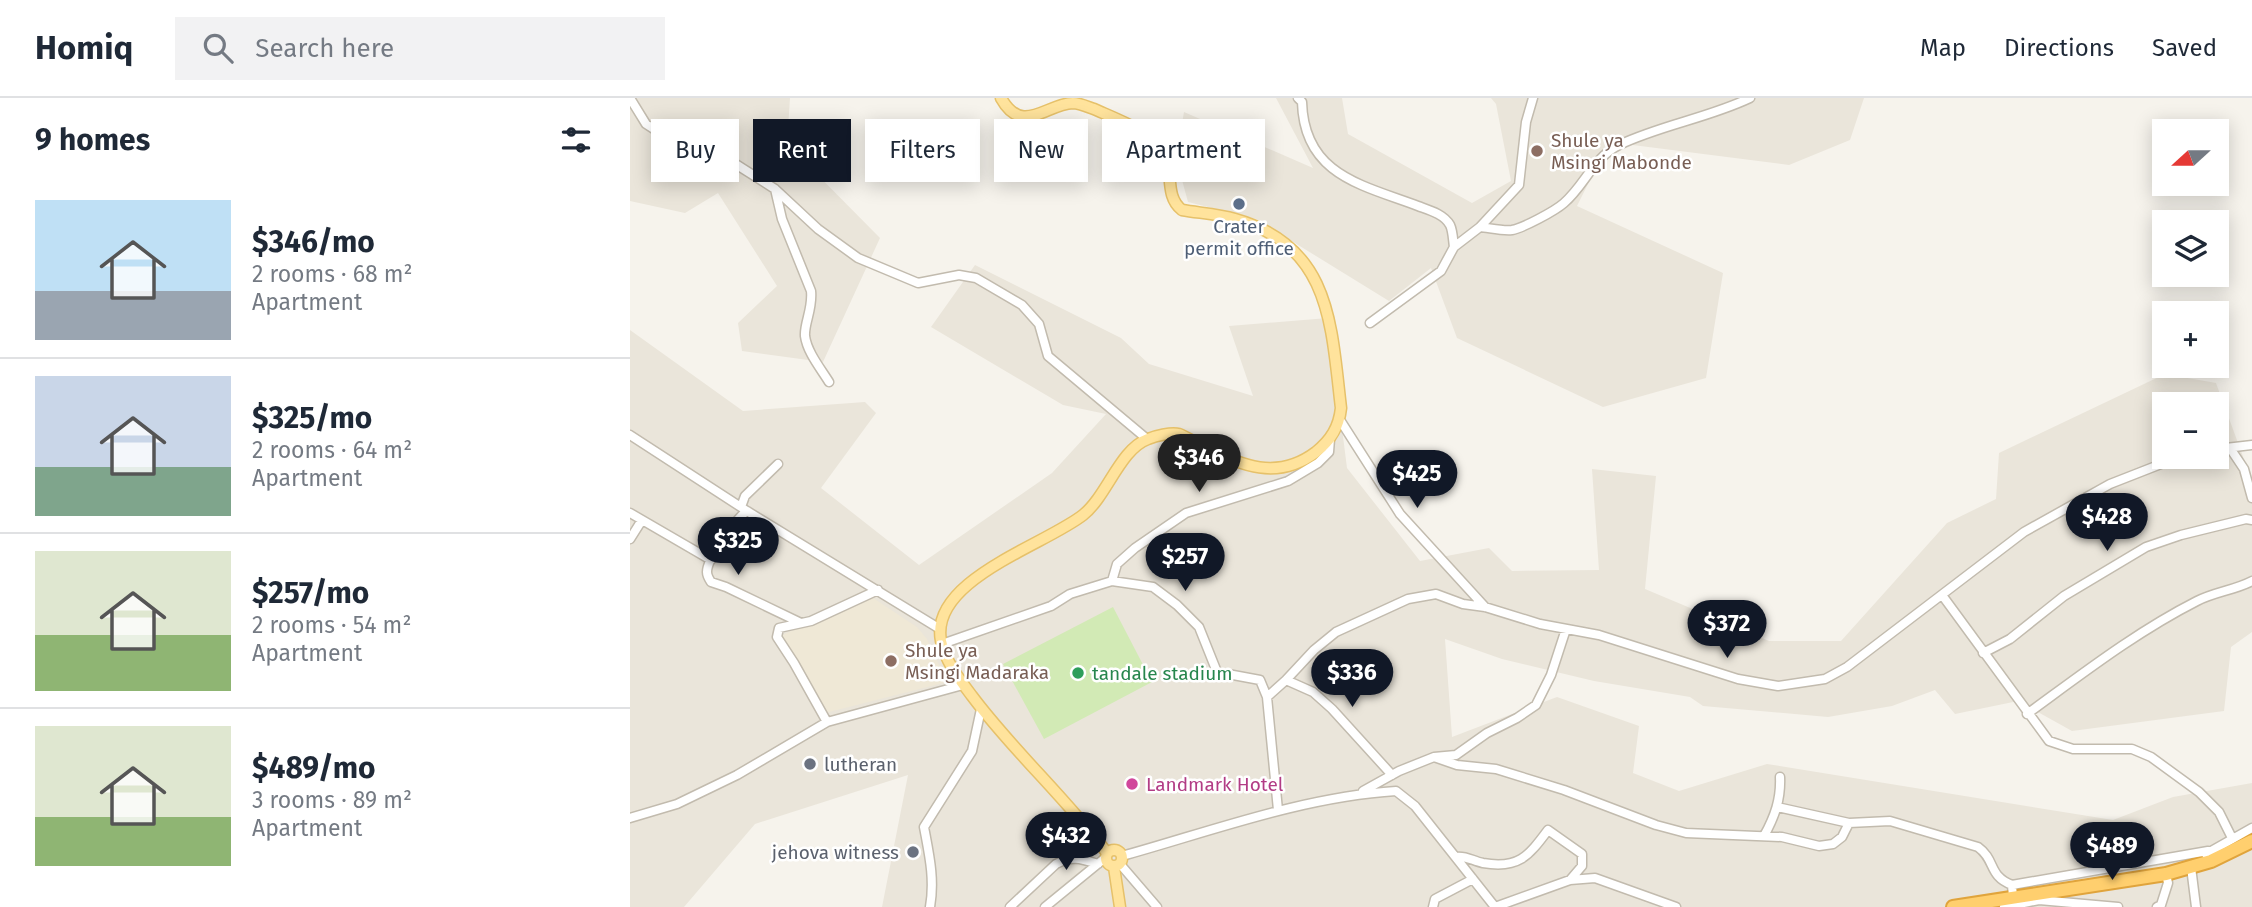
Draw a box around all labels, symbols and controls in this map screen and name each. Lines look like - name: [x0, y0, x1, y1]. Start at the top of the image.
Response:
- search box: [175, 17, 665, 80]
- text: Homiq: [35, 28, 133, 68]
- icon: search: [199, 29, 237, 67]
- text: Search here: [255, 33, 394, 64]
- text: Map: [1920, 34, 1966, 62]
- text: Directions: [2004, 34, 2114, 62]
- text: Saved: [2152, 34, 2217, 62]
- chip: Buy: [651, 119, 739, 182]
- chip: Rent: [753, 119, 851, 182]
- chip: Filters: [865, 119, 980, 182]
- chip: New: [994, 119, 1088, 182]
- chip: Apartment: [1102, 119, 1265, 182]
- north arrow: [2152, 119, 2230, 196]
- map controls: [2152, 119, 2229, 469]
- icon: filters: [557, 121, 595, 159]
- text: 9 homes: [35, 122, 150, 158]
- place label: Shule ya Msingi Mabonde: [1551, 129, 1692, 174]
- marker: Shule ya Msingi Mabonde: [1529, 143, 1545, 159]
- marker: Crater permit office: [1231, 196, 1247, 212]
- button: layers: [2152, 210, 2229, 287]
- place label: Crater permit office: [1184, 215, 1294, 260]
- text: $346/mo: [252, 224, 375, 260]
- icon: home: [91, 228, 175, 312]
- text: 2 rooms · 68 m²: [252, 260, 413, 288]
- text: Apartment: [252, 288, 362, 316]
- button: +: [2152, 301, 2229, 378]
- button: −: [2152, 392, 2229, 469]
- text: $325/mo: [252, 400, 372, 436]
- icon: home: [91, 404, 175, 488]
- pin: $346: [1158, 434, 1240, 494]
- text: 2 rooms · 64 m²: [252, 436, 412, 464]
- text: $346: [1174, 443, 1224, 471]
- pin: $425: [1376, 450, 1458, 510]
- text: $425: [1392, 459, 1442, 487]
- text: Apartment: [252, 464, 362, 492]
- pin: $428: [2066, 494, 2148, 553]
- text: $428: [2082, 502, 2132, 530]
- pin: $325: [697, 518, 779, 577]
- text: $325: [714, 526, 762, 554]
- pin: $257: [1144, 533, 1226, 593]
- text: $257: [1162, 542, 1208, 570]
- text: $257/mo: [252, 575, 369, 611]
- icon: home: [91, 579, 175, 663]
- pin: $372: [1686, 601, 1768, 660]
- text: $372: [1704, 609, 1750, 637]
- text: 2 rooms · 54 m²: [252, 611, 411, 639]
- text: Apartment: [252, 639, 362, 667]
- place label: Shule ya Msingi Madaraka: [905, 639, 1049, 684]
- pin: $336: [1311, 650, 1393, 709]
- marker: Shule ya Msingi Madaraka: [883, 653, 899, 669]
- text: $336: [1327, 658, 1377, 686]
- place label: tandale stadium: [1092, 662, 1233, 685]
- marker: tandale stadium: [1070, 665, 1086, 681]
- text: $489/mo: [252, 750, 376, 786]
- place label: lutheran: [824, 753, 897, 776]
- icon: home: [91, 754, 175, 838]
- marker: lutheran: [802, 756, 818, 772]
- place label: Landmark Hotel: [1146, 773, 1284, 796]
- marker: Landmark Hotel: [1124, 776, 1140, 792]
- text: 3 rooms · 89 m²: [252, 786, 412, 814]
- pin: $432: [1025, 812, 1107, 872]
- text: Apartment: [252, 814, 362, 842]
- text: $432: [1042, 821, 1090, 849]
- pin: $489: [2071, 822, 2153, 882]
- text: $489: [2086, 831, 2138, 859]
- place label: jehova witness: [771, 841, 899, 864]
- marker: jehova witness: [905, 844, 921, 860]

